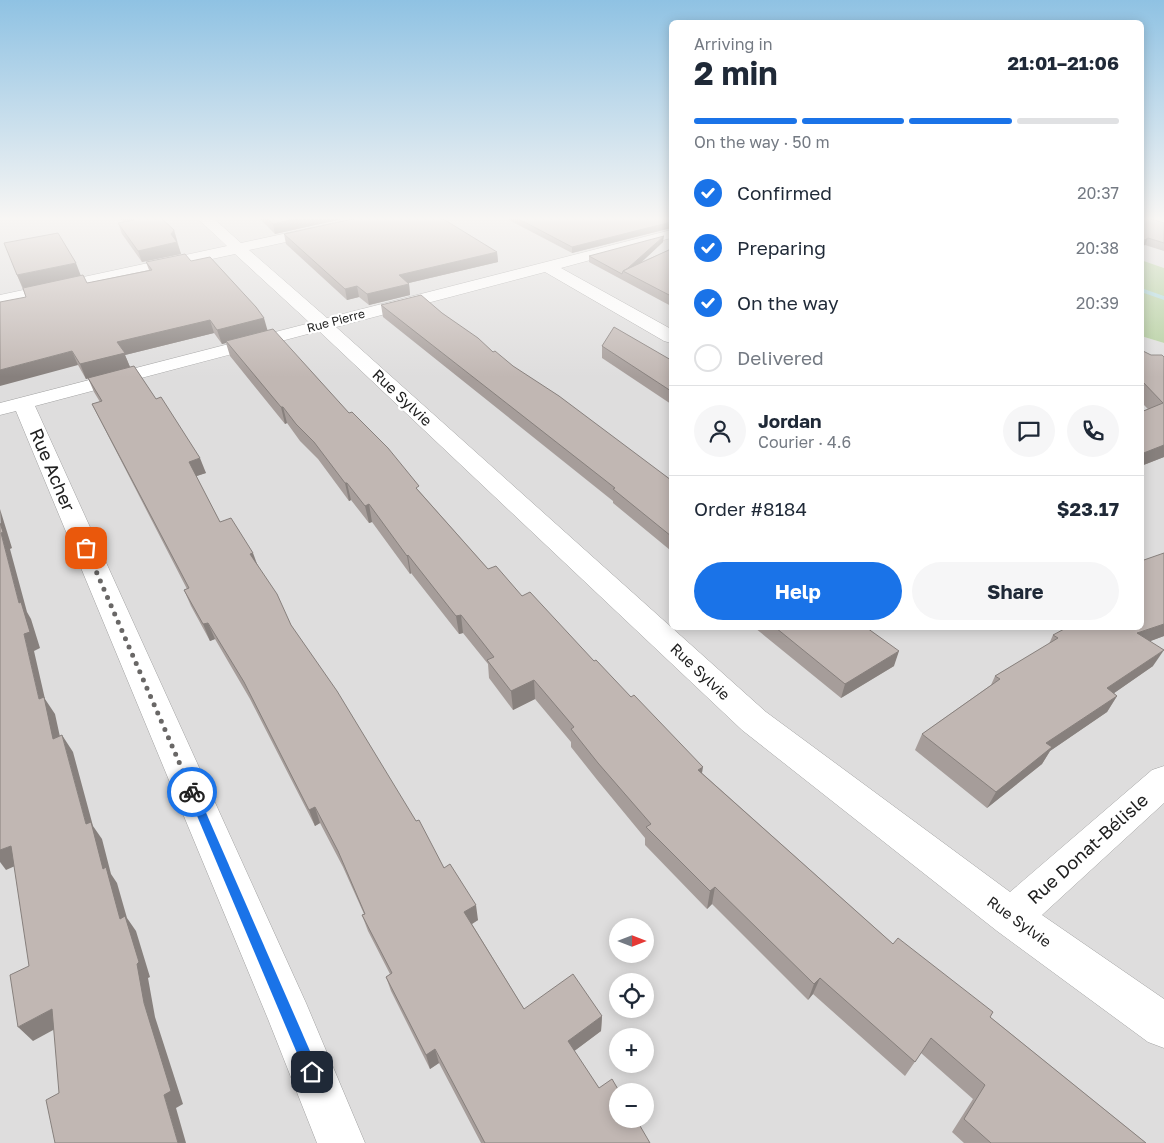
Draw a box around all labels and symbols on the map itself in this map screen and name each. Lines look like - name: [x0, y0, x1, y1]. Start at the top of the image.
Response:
- street label: Rue Pierre: [305, 306, 367, 335]
- street label: Rue Sylvie: [369, 365, 436, 430]
- street label: Rue Acher: [26, 425, 80, 514]
- pin: [65, 527, 107, 569]
- street label: Rue Sylvie: [667, 639, 734, 704]
- courier: [167, 767, 217, 817]
- street label: Rue Donat-Bélisle: [1023, 788, 1152, 908]
- street label: Rue Sylvie: [984, 892, 1055, 951]
- north arrow: [609, 918, 654, 962]
- pin: [291, 1051, 333, 1093]

